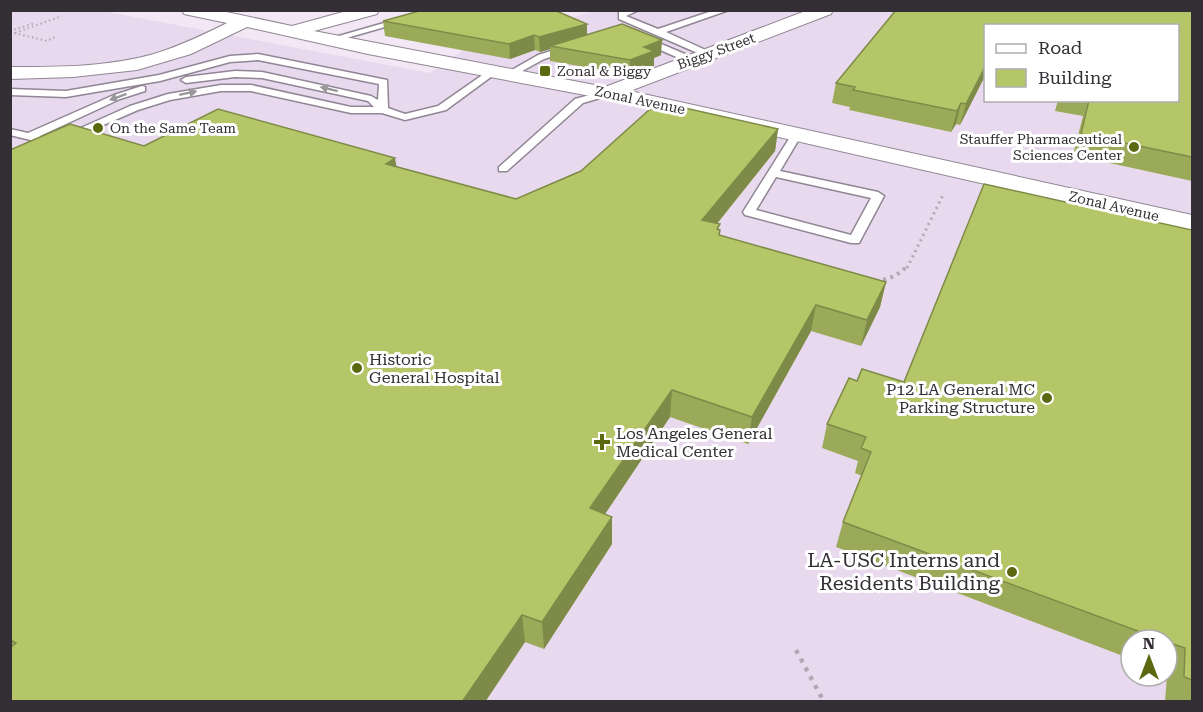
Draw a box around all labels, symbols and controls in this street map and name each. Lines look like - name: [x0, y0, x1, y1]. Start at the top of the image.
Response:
- legend: [984, 24, 1179, 102]
- street label: Biggy Street: [675, 29, 757, 73]
- text: Road: [1038, 37, 1083, 58]
- place label: Zonal & Biggy: [557, 63, 652, 79]
- marker: Zonal & Biggy: [538, 64, 552, 78]
- text: Building: [1038, 67, 1112, 88]
- street label: Zonal Avenue: [593, 83, 687, 117]
- one-way arrow: [320, 84, 338, 94]
- one-way arrow: [179, 88, 198, 97]
- one-way arrow: [108, 93, 126, 103]
- place label: On the Same Team: [110, 120, 236, 136]
- marker: On the Same Team: [91, 121, 105, 135]
- place label: Stauffer Pharmaceutical Sciences Center: [960, 131, 1123, 163]
- marker: Stauffer Pharmaceutical Sciences Center: [1127, 140, 1141, 154]
- street label: Zonal Avenue: [1067, 188, 1161, 224]
- place label: Historic General Hospital: [369, 350, 499, 387]
- marker: Historic General Hospital: [350, 361, 364, 375]
- place label: P12 LA General MC Parking Structure: [886, 380, 1035, 417]
- marker: P12 LA General MC Parking Structure: [1040, 391, 1054, 405]
- place label: Los Angeles General Medical Center: [616, 424, 772, 461]
- marker: Los Angeles General Medical Center: [593, 433, 611, 451]
- place label: LA-USC Interns and Residents Building: [807, 548, 1001, 595]
- marker: LA-USC Interns and Residents Building: [1005, 565, 1019, 579]
- north arrow: [1119, 628, 1179, 688]
- text: N: [1143, 634, 1155, 653]

